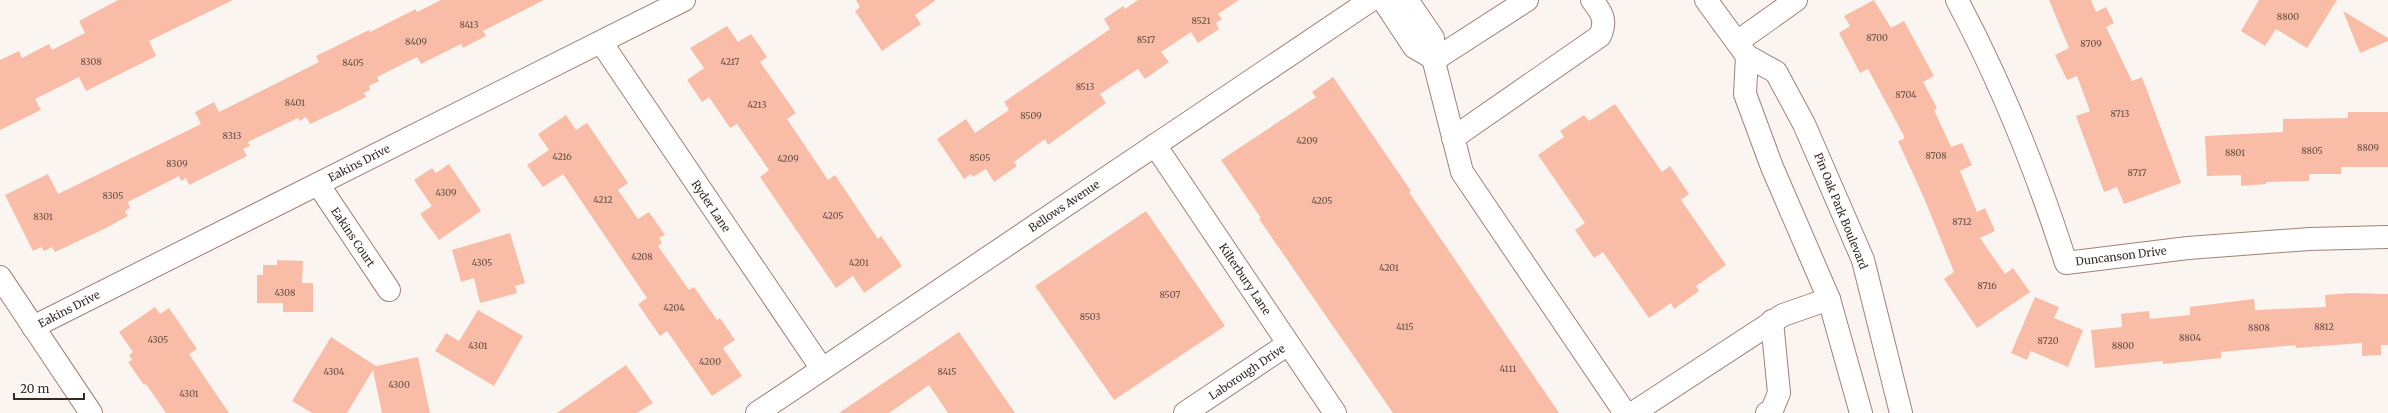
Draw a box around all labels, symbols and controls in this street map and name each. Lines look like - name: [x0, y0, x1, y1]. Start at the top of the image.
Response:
- house number: 8800: [2277, 11, 2299, 22]
- house number: 8521: [1192, 15, 1210, 26]
- house number: 8413: [459, 19, 479, 30]
- house number: 8700: [1866, 32, 1888, 43]
- house number: 8517: [1137, 34, 1155, 45]
- house number: 8409: [405, 36, 427, 47]
- house number: 8709: [2080, 38, 2102, 49]
- house number: 8308: [80, 56, 102, 67]
- house number: 4217: [721, 56, 739, 67]
- house number: 8405: [342, 57, 364, 68]
- house number: 8513: [1076, 81, 1094, 92]
- house number: 8704: [1895, 89, 1917, 100]
- house number: 8401: [285, 97, 305, 108]
- house number: 4213: [747, 99, 767, 110]
- house number: 8713: [2110, 108, 2130, 119]
- house number: 8509: [1020, 110, 1042, 121]
- house number: 8313: [223, 130, 241, 141]
- house number: 4209: [1296, 135, 1318, 146]
- street label: Eakins Drive: [326, 141, 393, 185]
- house number: 8809: [2357, 142, 2379, 153]
- house number: 8805: [2301, 145, 2323, 156]
- house number: 8801: [2225, 147, 2245, 158]
- house number: 8708: [1925, 150, 1947, 161]
- house number: 4216: [552, 151, 572, 162]
- street label: Pin Oak Park Boulevard: [1811, 151, 1871, 272]
- house number: 8505: [970, 152, 990, 163]
- house number: 4209: [777, 153, 799, 164]
- house number: 8309: [166, 158, 188, 169]
- house number: 8717: [2128, 167, 2146, 178]
- street label: Ryder Lane: [688, 177, 734, 235]
- street label: Bellows Avenue: [1026, 177, 1102, 235]
- house number: 4309: [435, 187, 457, 198]
- house number: 8305: [103, 190, 123, 201]
- house number: 4212: [593, 194, 613, 205]
- house number: 4205: [1311, 195, 1333, 206]
- street label: Eakins Court: [328, 205, 378, 270]
- house number: 4205: [822, 210, 844, 221]
- house number: 8301: [33, 211, 53, 222]
- house number: 8712: [1952, 216, 1972, 227]
- street label: Kilterbury Lane: [1216, 241, 1274, 318]
- street label: Duncanson Drive: [2075, 243, 2168, 269]
- house number: 4208: [631, 251, 653, 262]
- house number: 4305: [472, 257, 492, 268]
- house number: 4201: [849, 257, 869, 268]
- house number: 4201: [1379, 262, 1399, 273]
- house number: 8716: [1977, 280, 1997, 291]
- street label: Eakins Drive: [36, 287, 103, 331]
- house number: 4308: [275, 287, 295, 298]
- house number: 8507: [1160, 289, 1180, 300]
- house number: 4204: [663, 302, 685, 313]
- house number: 8503: [1080, 311, 1100, 322]
- house number: 4115: [1396, 321, 1414, 332]
- house number: 8812: [2314, 321, 2334, 332]
- house number: 8808: [2248, 322, 2270, 333]
- house number: 8804: [2179, 332, 2201, 343]
- house number: 4305: [148, 334, 168, 345]
- house number: 8720: [2037, 335, 2059, 346]
- house number: 4301: [468, 340, 488, 351]
- house number: 8800: [2112, 340, 2134, 351]
- street label: Laborough Drive: [1206, 341, 1288, 403]
- house number: 4200: [699, 356, 721, 367]
- house number: 4111: [1500, 363, 1516, 374]
- house number: 4304: [323, 366, 345, 377]
- house number: 8415: [937, 366, 957, 377]
- scale bar: [14, 375, 84, 401]
- house number: 4300: [388, 379, 410, 390]
- text: 20 m: [20, 381, 49, 396]
- house number: 4301: [179, 388, 199, 399]

